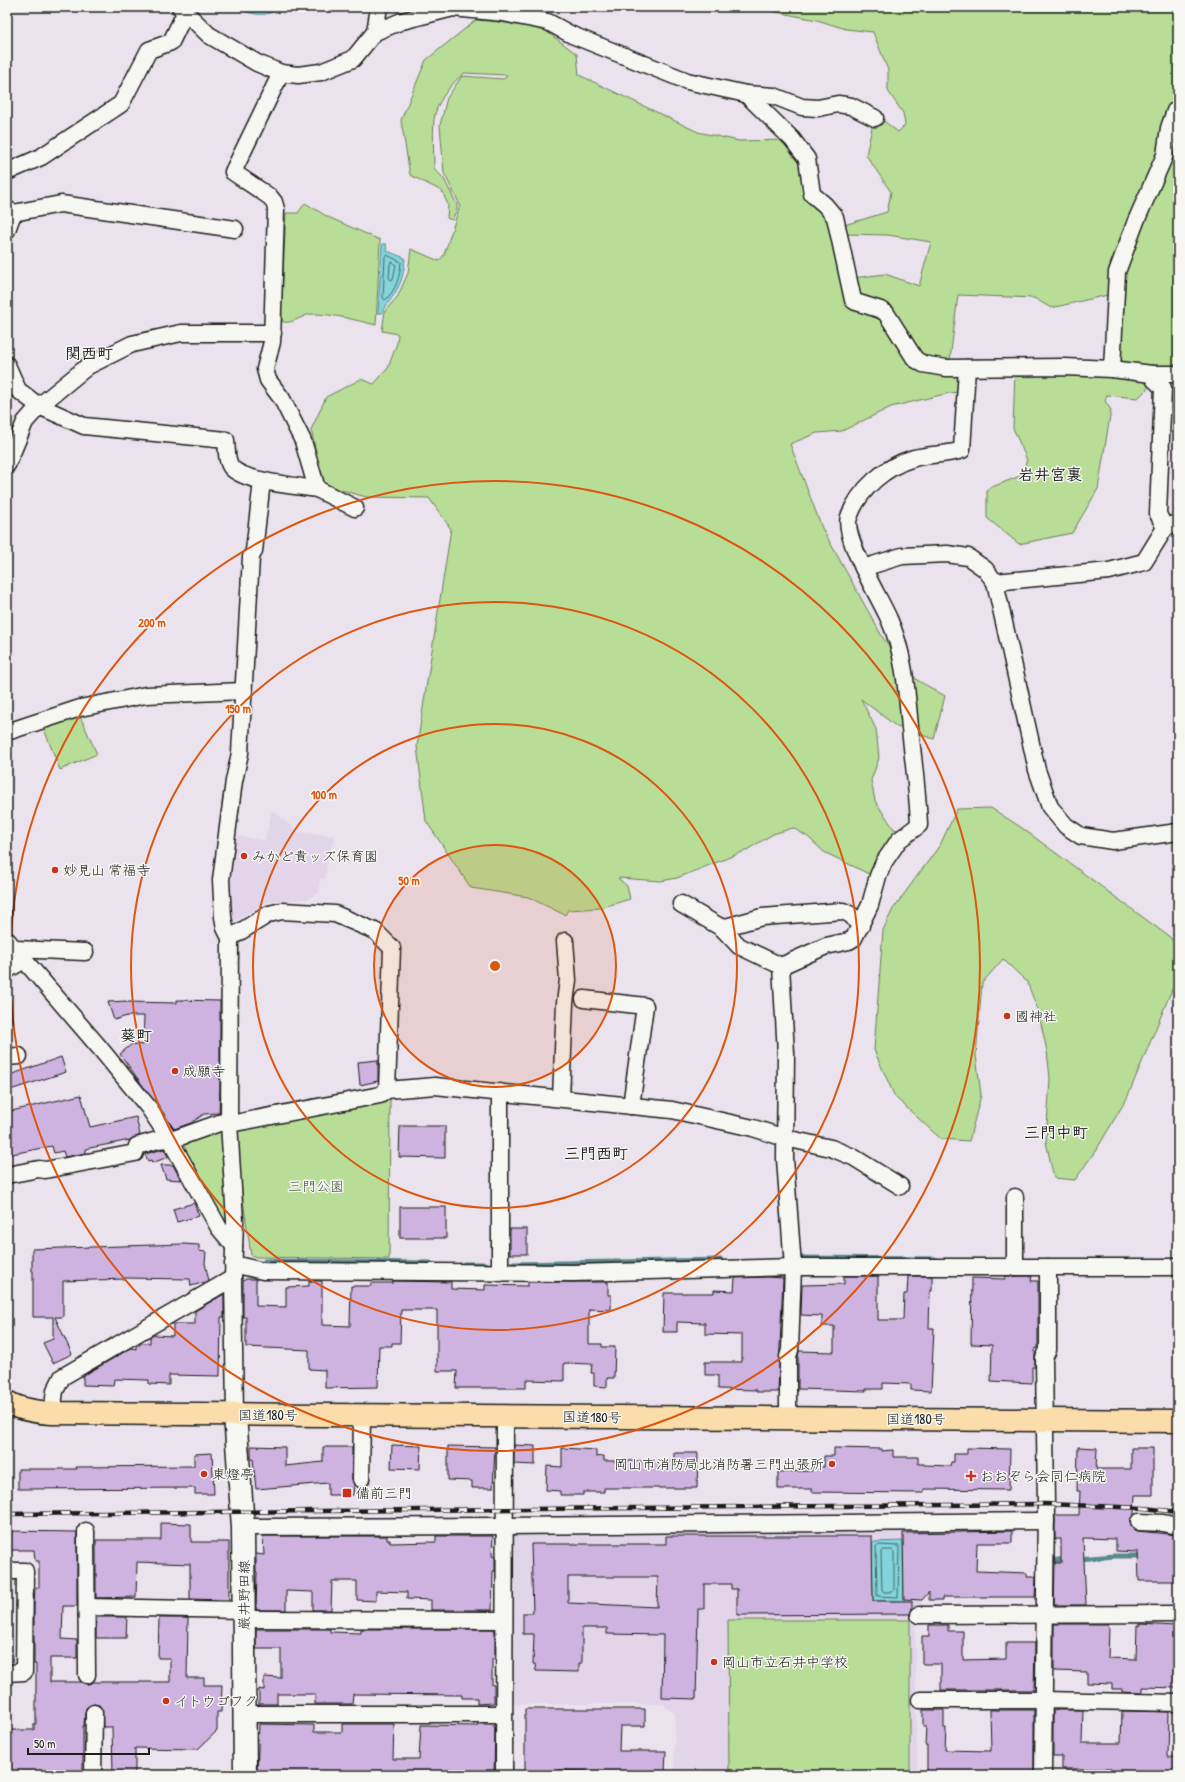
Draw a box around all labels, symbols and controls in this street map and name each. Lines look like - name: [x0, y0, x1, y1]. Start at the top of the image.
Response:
- district label: 関西町: [65, 342, 113, 364]
- district label: 岩井宮裏: [1018, 463, 1082, 485]
- text: 200 m: [138, 614, 166, 631]
- text: 150 m: [225, 700, 251, 717]
- text: 100 m: [311, 786, 337, 803]
- place label: みかど貴ッズ保育園: [252, 846, 378, 865]
- marker: みかど貴ッズ保育園: [239, 851, 249, 861]
- place label: 妙見山 常福寺: [63, 860, 150, 879]
- marker: 妙見山 常福寺: [50, 865, 60, 875]
- text: 50 m: [398, 872, 420, 889]
- centre of rings: [488, 959, 502, 973]
- place label: 國神社: [1015, 1006, 1057, 1025]
- marker: 國神社: [1002, 1011, 1012, 1021]
- district label: 葵町: [120, 1024, 152, 1046]
- place label: 成願寺: [183, 1061, 225, 1080]
- marker: 成願寺: [170, 1066, 180, 1076]
- district label: 三門中町: [1024, 1121, 1088, 1143]
- district label: 三門西町: [564, 1142, 628, 1164]
- park label: 三門公園: [288, 1176, 344, 1195]
- street label: 国道180号: [238, 1405, 298, 1424]
- street label: 国道180号: [562, 1406, 622, 1427]
- street label: 国道180号: [886, 1409, 946, 1428]
- place label: 岡山市消防局北消防署三門出張所: [614, 1454, 824, 1473]
- marker: 岡山市消防局北消防署三門出張所: [827, 1459, 837, 1469]
- place label: 東燈亭: [212, 1464, 254, 1483]
- place label: おおぞら会同仁病院: [980, 1466, 1106, 1485]
- marker: 東燈亭: [199, 1469, 209, 1479]
- marker: おおぞら会同仁病院: [965, 1470, 977, 1482]
- place label: 備前三門: [356, 1483, 412, 1502]
- marker: 備前三門: [341, 1487, 353, 1499]
- street label: 巌井野田線: [234, 1560, 253, 1630]
- place label: 岡山市立石井中学校: [722, 1652, 848, 1671]
- marker: 岡山市立石井中学校: [709, 1657, 719, 1667]
- place label: イトウゴフク: [174, 1691, 258, 1710]
- marker: イトウゴフク: [161, 1696, 171, 1706]
- scale bar: [28, 1730, 149, 1756]
- text: 50 m: [34, 1735, 55, 1752]

